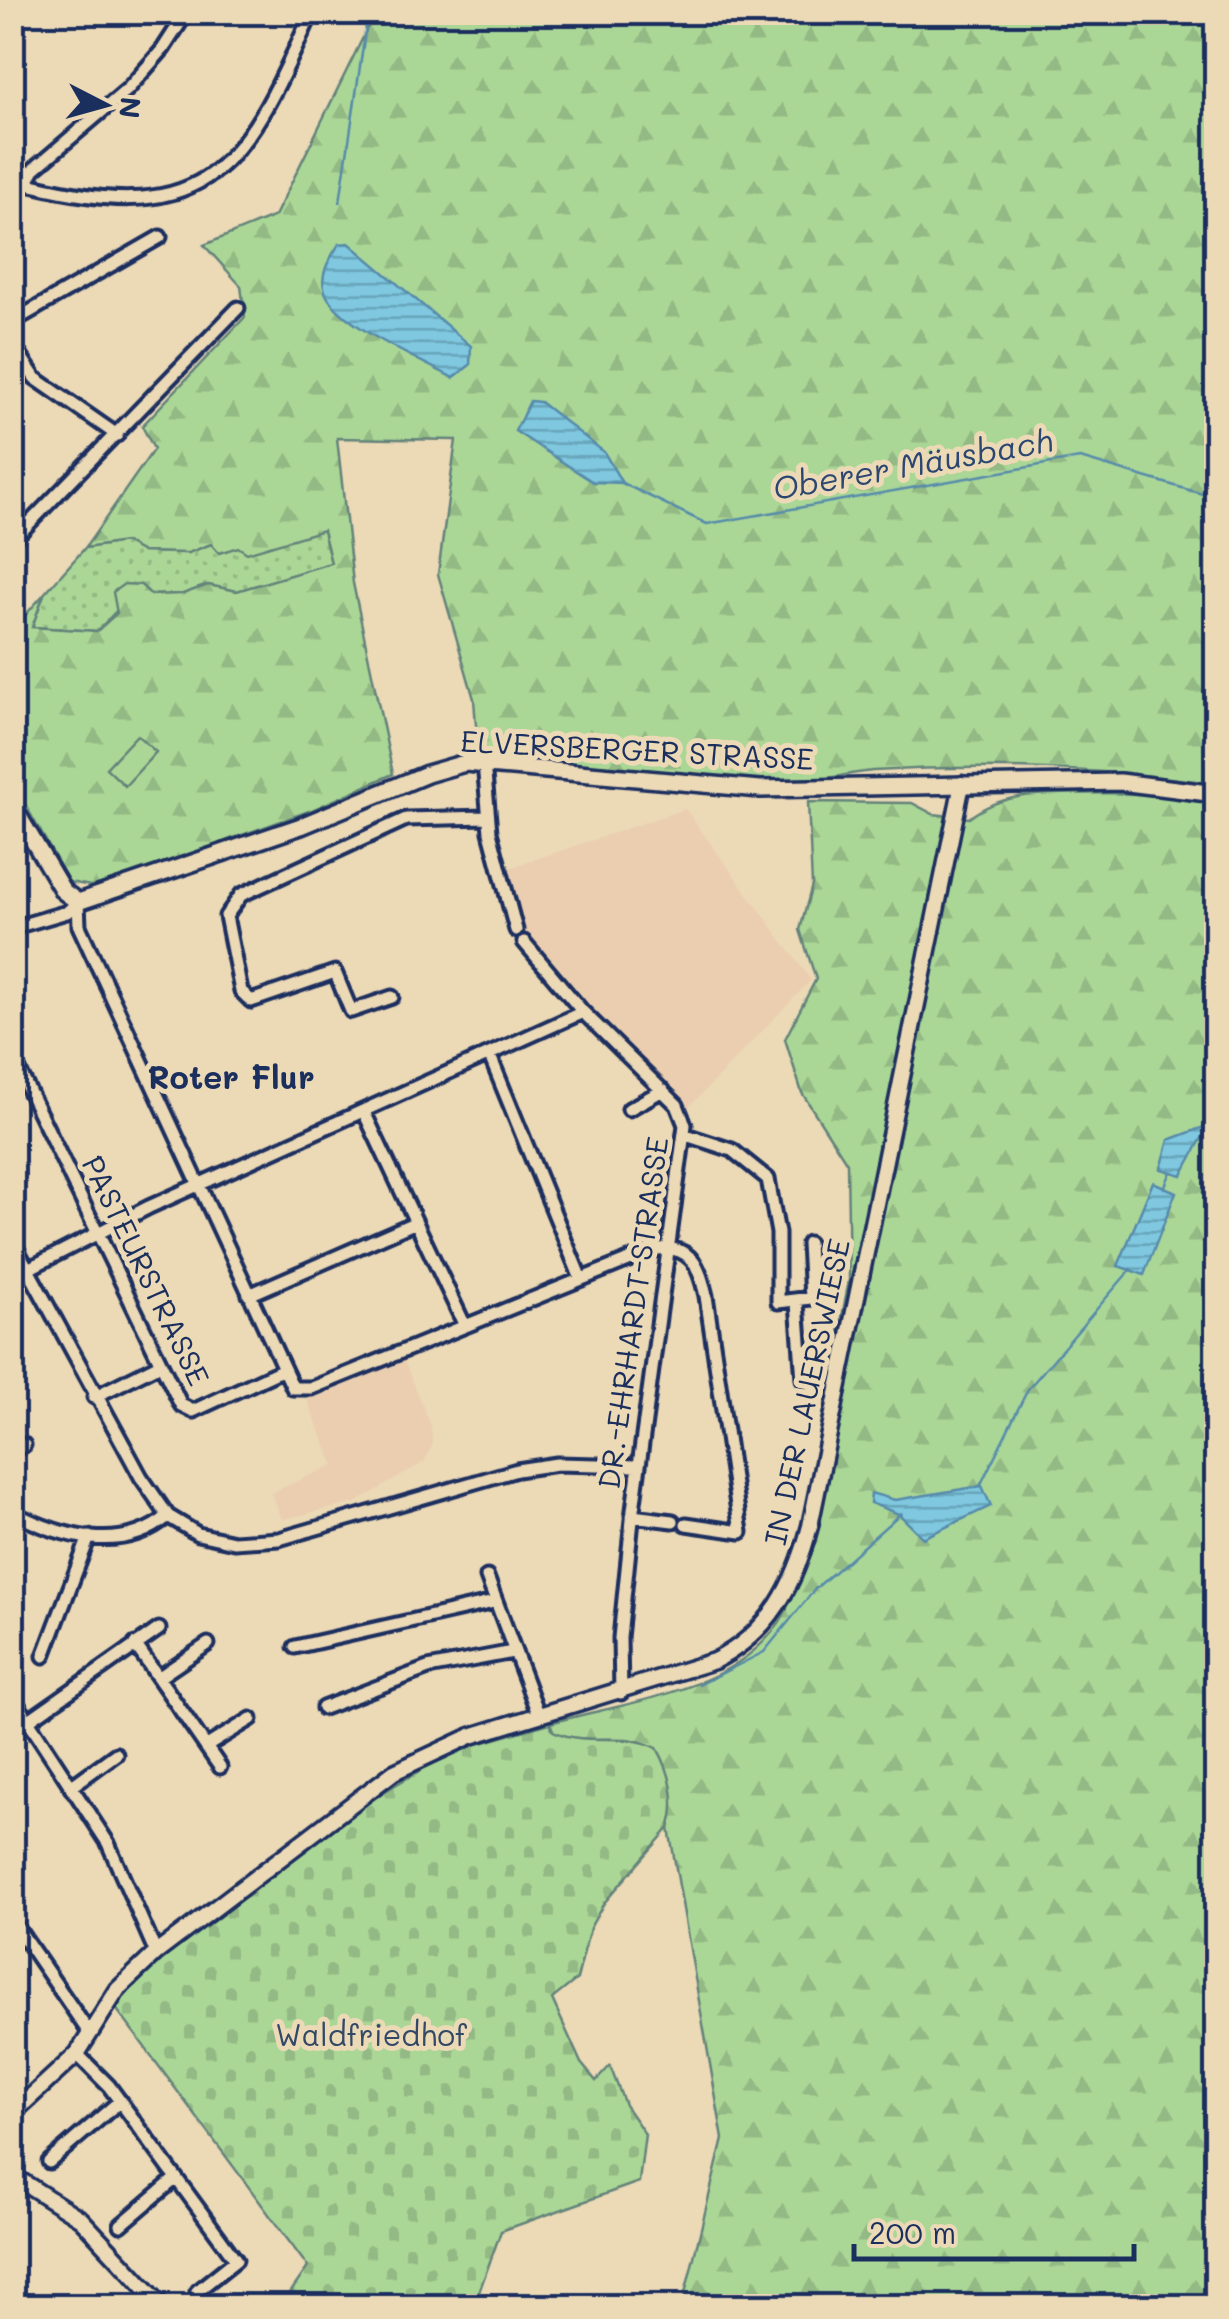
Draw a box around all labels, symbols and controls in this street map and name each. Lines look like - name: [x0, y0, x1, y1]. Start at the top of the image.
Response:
- north arrow: [55, 55, 155, 155]
- text: N: [112, 95, 150, 120]
- water label: Oberer Mäusbach: [769, 418, 1056, 508]
- street label: ELVERSBERGER STRASSE: [460, 720, 815, 778]
- district label: Roter Flur: [147, 1055, 315, 1097]
- street label: DR.-EHRHARDT-STRASSE: [588, 1134, 677, 1491]
- street label: PASTEURSTRASSE: [74, 1148, 220, 1392]
- street label: IN DER LAUERSWIESE: [754, 1235, 858, 1548]
- park label: Waldfriedhof: [275, 2014, 468, 2054]
- scale bar: [854, 2199, 1134, 2261]
- text: 200 m: [869, 2212, 956, 2252]

